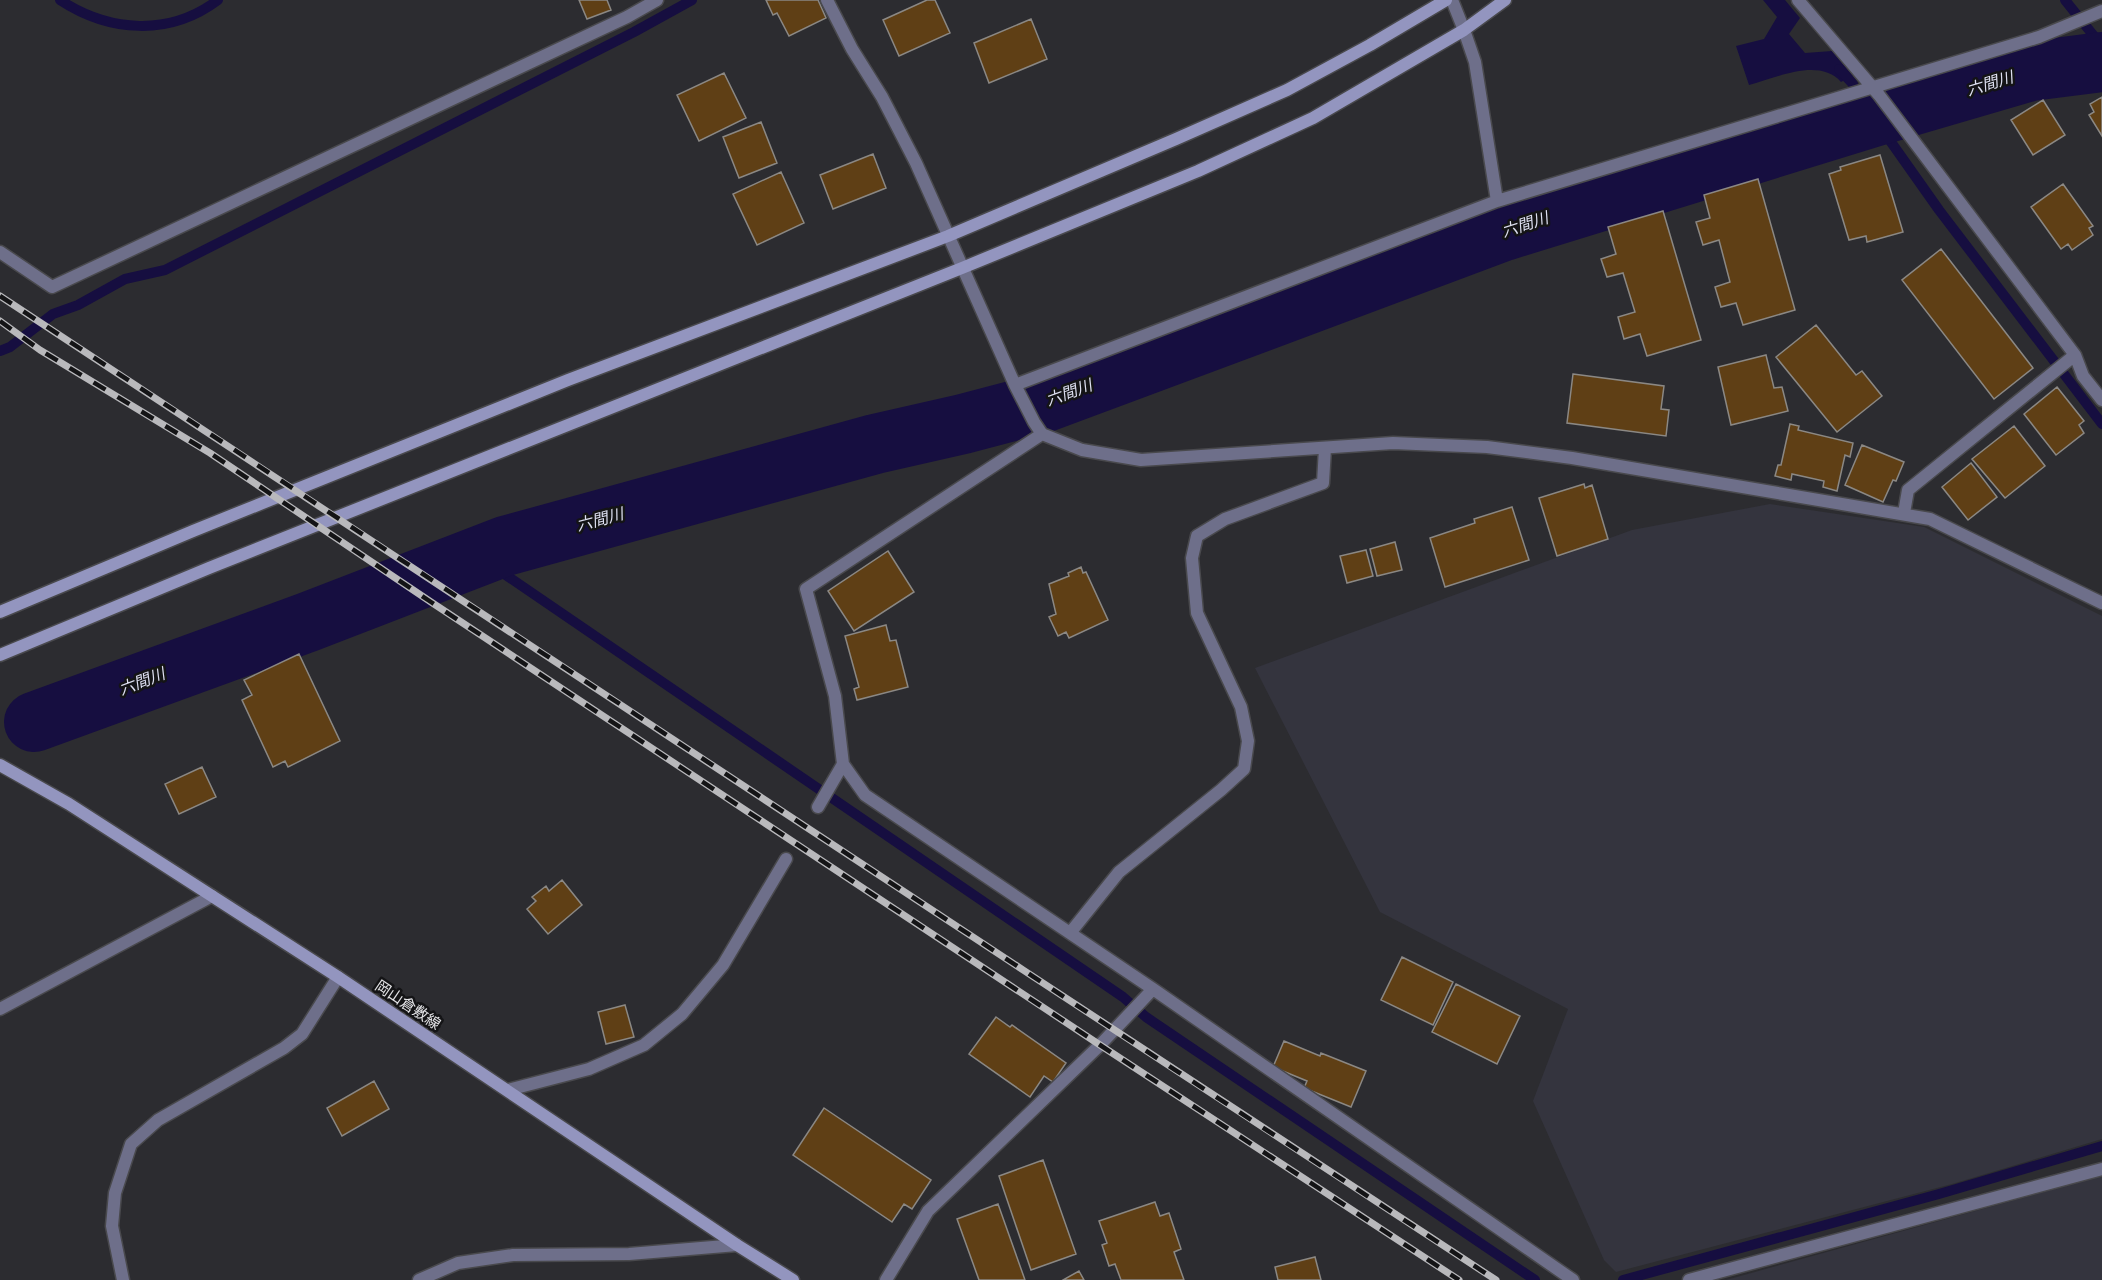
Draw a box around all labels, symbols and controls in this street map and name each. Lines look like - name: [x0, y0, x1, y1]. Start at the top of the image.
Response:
- water label: 六間川: [1964, 67, 2018, 101]
- water label: 六間川: [1499, 207, 1553, 242]
- water label: 六間川: [1043, 375, 1097, 411]
- water label: 六間川: [574, 504, 628, 536]
- water label: 六間川: [116, 663, 170, 700]
- street label: 岡山倉敷線: [372, 977, 444, 1033]

